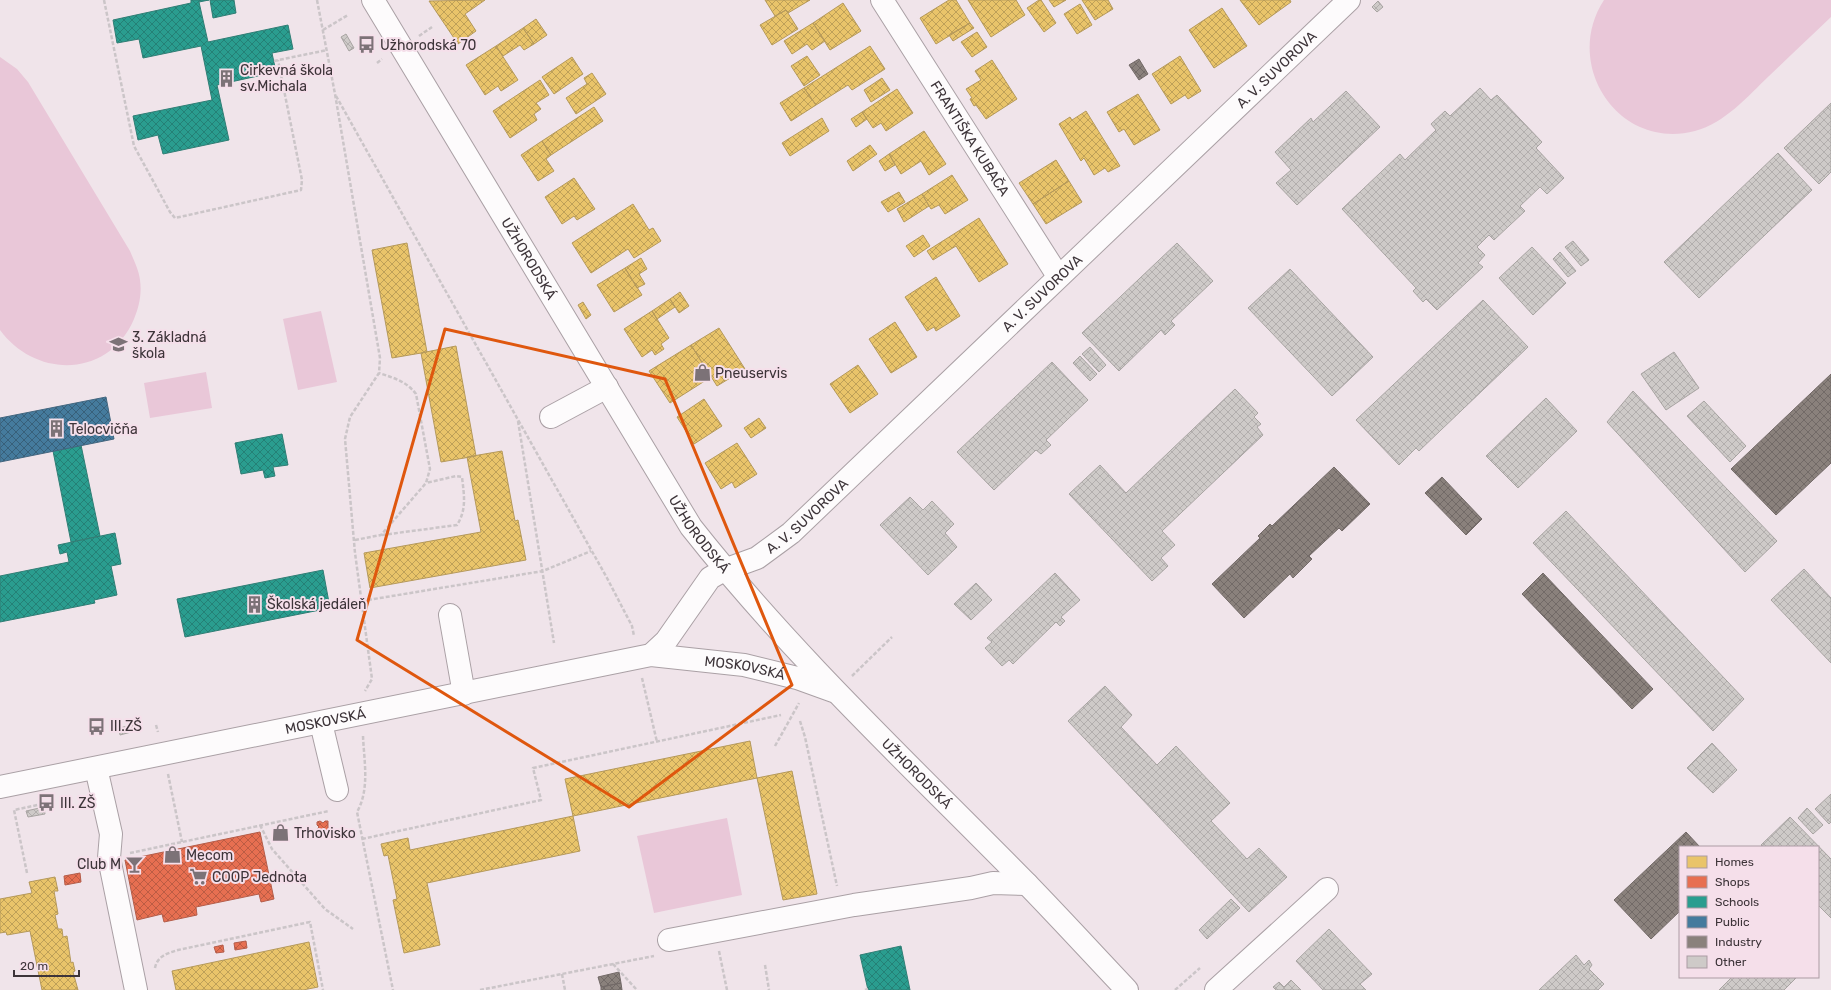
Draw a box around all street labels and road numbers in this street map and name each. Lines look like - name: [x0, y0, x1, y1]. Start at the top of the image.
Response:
- street label: A. V. SUVOROVA: [1233, 27, 1320, 112]
- street label: FRANTIŠKA KUBAČA: [927, 77, 1014, 200]
- street label: UŽHORODSKÁ: [498, 215, 561, 303]
- street label: A. V. SUVOROVA: [998, 251, 1086, 335]
- street label: A. V. SUVOROVA: [763, 474, 852, 557]
- street label: UŽHORODSKÁ: [665, 492, 735, 577]
- street label: MOSKOVSKÁ: [704, 652, 788, 683]
- street label: MOSKOVSKÁ: [284, 703, 368, 737]
- street label: UŽHORODSKÁ: [878, 735, 957, 813]

